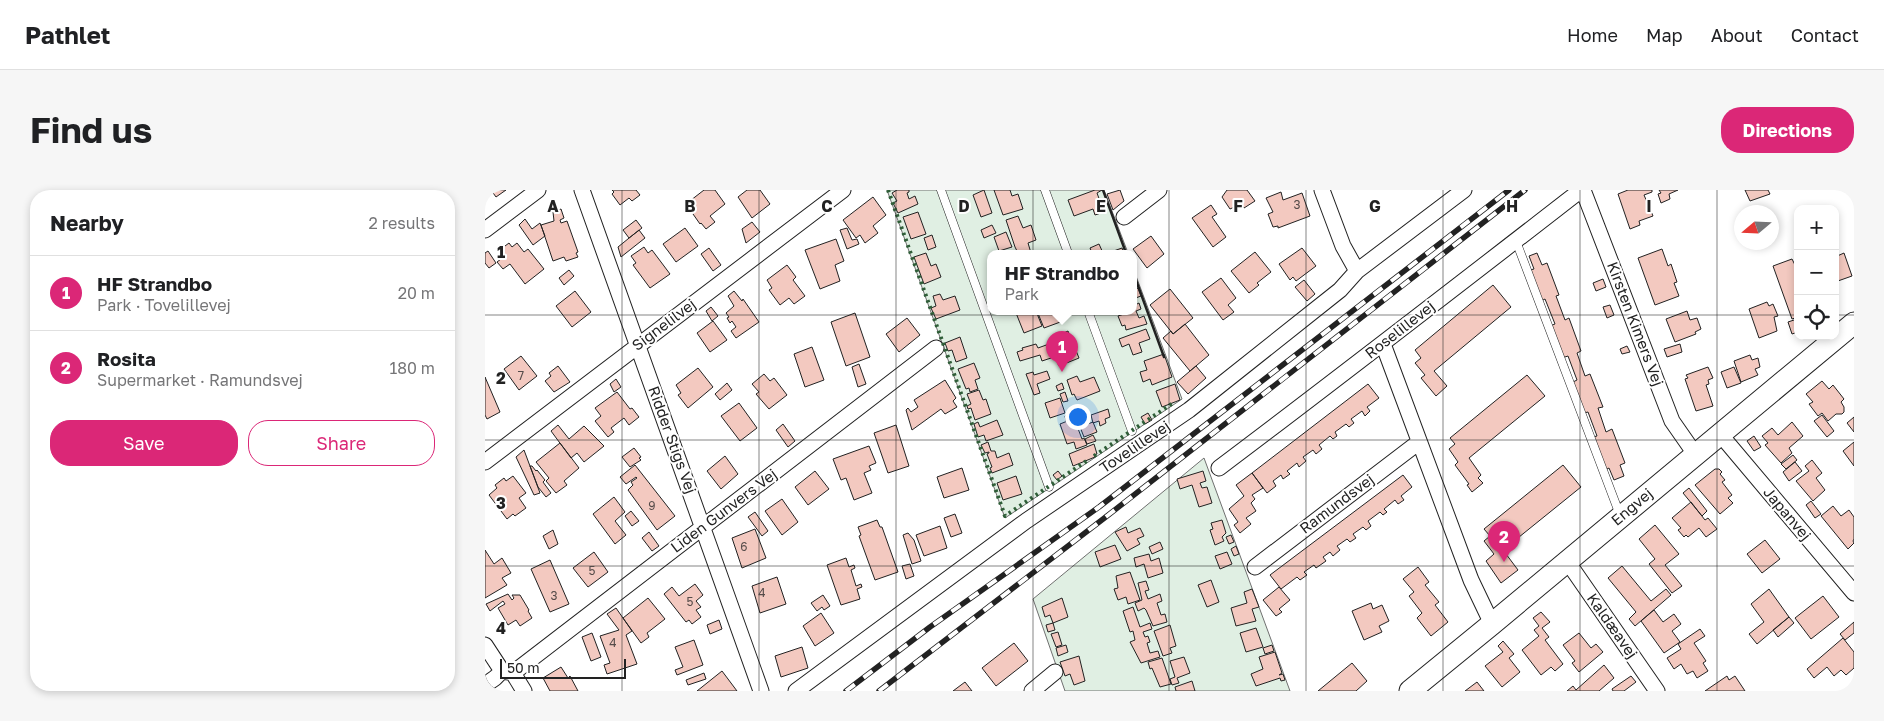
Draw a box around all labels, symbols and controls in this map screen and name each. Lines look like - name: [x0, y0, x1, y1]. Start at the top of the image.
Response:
- text: Pathlet: [25, 20, 110, 49]
- text: Home: [1567, 24, 1618, 46]
- text: Map: [1646, 24, 1683, 46]
- text: About: [1711, 24, 1763, 46]
- text: Contact: [1791, 24, 1859, 46]
- button: Directions: [1721, 107, 1854, 153]
- text: Find us: [30, 109, 152, 151]
- text: A: [547, 196, 559, 216]
- text: B: [684, 196, 696, 216]
- text: C: [821, 196, 833, 216]
- text: D: [958, 196, 970, 216]
- text: E: [1096, 196, 1106, 216]
- text: F: [1233, 196, 1243, 216]
- text: G: [1369, 196, 1381, 216]
- text: H: [1506, 196, 1518, 216]
- text: I: [1646, 196, 1652, 216]
- house number: 3: [1293, 197, 1301, 212]
- north arrow: [1734, 205, 1779, 250]
- map controls: [1794, 205, 1839, 340]
- button: +: [1794, 205, 1839, 250]
- text: Nearby: [50, 210, 124, 236]
- text: 2 results: [369, 213, 435, 233]
- text: 1: [497, 242, 505, 262]
- popup: [987, 250, 1137, 315]
- button: −: [1794, 250, 1839, 295]
- street label: Kirsten Kimers Vej: [1604, 259, 1668, 388]
- text: HF Strandbo: [1004, 261, 1120, 284]
- text: HF Strandbo: [97, 272, 212, 295]
- text: 1: [62, 283, 70, 303]
- text: 20 m: [398, 283, 435, 303]
- text: Park: [1004, 284, 1039, 304]
- street label: Signelilvej: [628, 294, 699, 354]
- text: Park · Tovelillevej: [97, 295, 231, 315]
- button: locate: [1794, 295, 1839, 340]
- street label: Roselillevej: [1361, 297, 1438, 362]
- pin: 1: [1046, 331, 1078, 372]
- text: Rosita: [97, 347, 156, 370]
- text: 2: [61, 358, 71, 378]
- text: 180 m: [389, 358, 435, 378]
- text: 2: [496, 368, 506, 388]
- house number: 7: [518, 368, 524, 383]
- text: Supermarket · Ramundsvej: [97, 370, 303, 390]
- street label: Ridder Stigs Vej: [645, 383, 701, 496]
- your location: [1065, 404, 1091, 430]
- street label: Tovelillevej: [1096, 416, 1173, 476]
- button: Save: [50, 420, 238, 466]
- button: Share: [248, 420, 435, 466]
- street label: Liden Gunvers Vej: [667, 464, 780, 556]
- street label: Ramundsvej: [1296, 470, 1377, 537]
- street label: Japanvej: [1760, 483, 1815, 544]
- street label: Engvej: [1607, 484, 1656, 529]
- text: 3: [496, 493, 506, 513]
- house number: 9: [648, 498, 656, 513]
- pin: 2: [1488, 521, 1520, 562]
- house number: 6: [740, 539, 748, 554]
- house number: 5: [589, 563, 596, 578]
- house number: 4: [758, 585, 766, 600]
- house number: 3: [550, 588, 558, 603]
- street label: Kaldæavej: [1584, 589, 1642, 662]
- house number: 5: [687, 594, 694, 609]
- text: 4: [496, 618, 506, 638]
- house number: 4: [609, 635, 617, 650]
- scale bar: [500, 656, 626, 679]
- text: 50 m: [507, 659, 540, 676]

